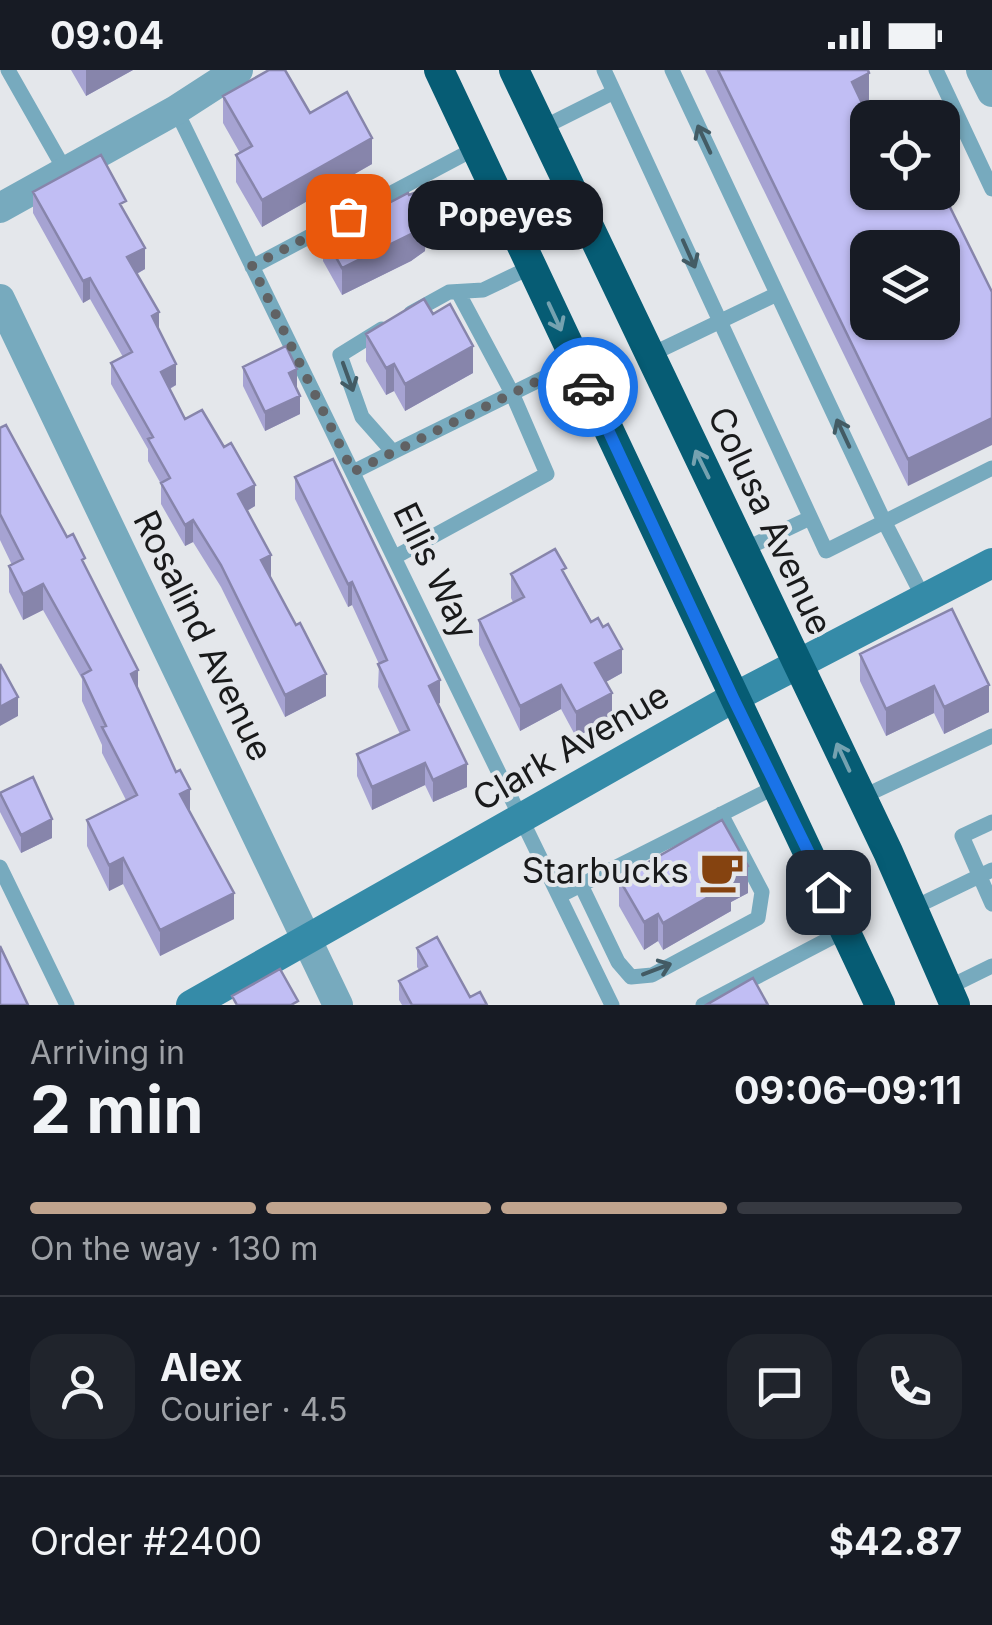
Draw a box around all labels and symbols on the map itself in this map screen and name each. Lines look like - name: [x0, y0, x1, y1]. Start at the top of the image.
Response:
- one-way arrow: [694, 125, 713, 155]
- pin: [306, 174, 391, 259]
- callout: Popeyes: [408, 181, 603, 251]
- one-way arrow: [681, 238, 699, 269]
- one-way arrow: [546, 301, 565, 331]
- courier: [538, 337, 638, 437]
- one-way arrow: [340, 361, 358, 392]
- street label: Colusa Avenue: [700, 400, 842, 641]
- one-way arrow: [832, 419, 851, 449]
- one-way arrow: [691, 450, 710, 480]
- street label: Ellis Way: [385, 496, 487, 646]
- street label: Rosalind Avenue: [125, 504, 283, 767]
- street label: Clark Avenue: [465, 673, 676, 819]
- one-way arrow: [832, 743, 851, 773]
- cafe icon: Starbucks: [698, 847, 746, 895]
- place label: Starbucks: [522, 849, 689, 891]
- pin: [786, 850, 871, 935]
- one-way arrow: [641, 959, 672, 977]

